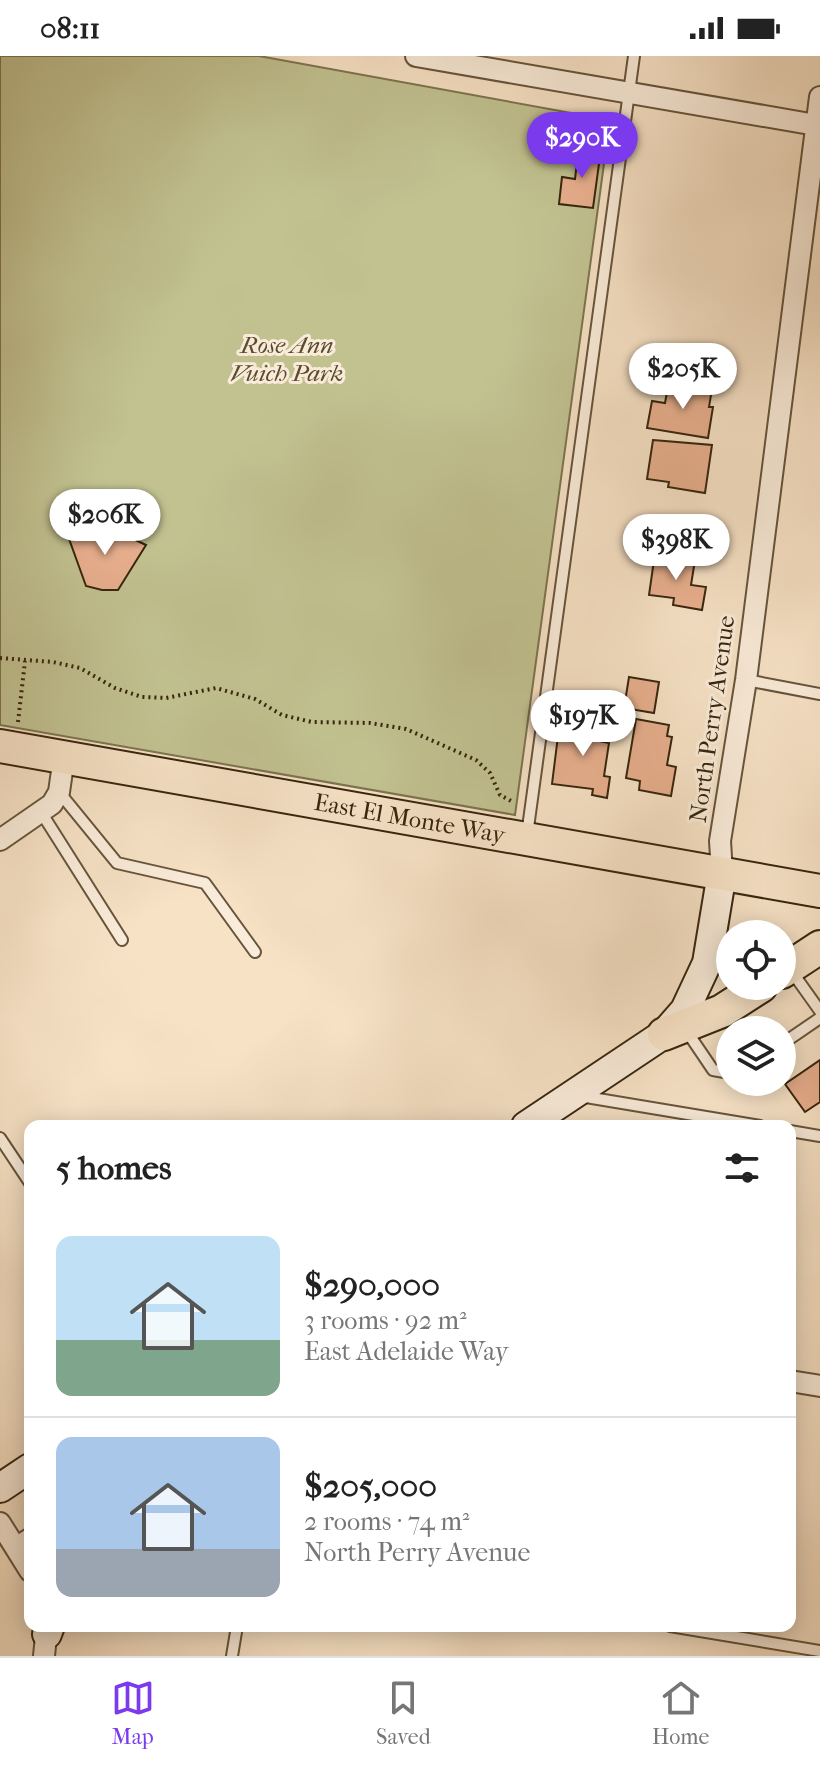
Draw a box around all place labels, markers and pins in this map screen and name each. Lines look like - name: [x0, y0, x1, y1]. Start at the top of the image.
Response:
- pin: $290K: [526, 112, 638, 180]
- pin: $205K: [627, 343, 739, 411]
- pin: $206K: [49, 489, 161, 557]
- pin: $398K: [620, 514, 732, 582]
- pin: $197K: [527, 690, 639, 758]

